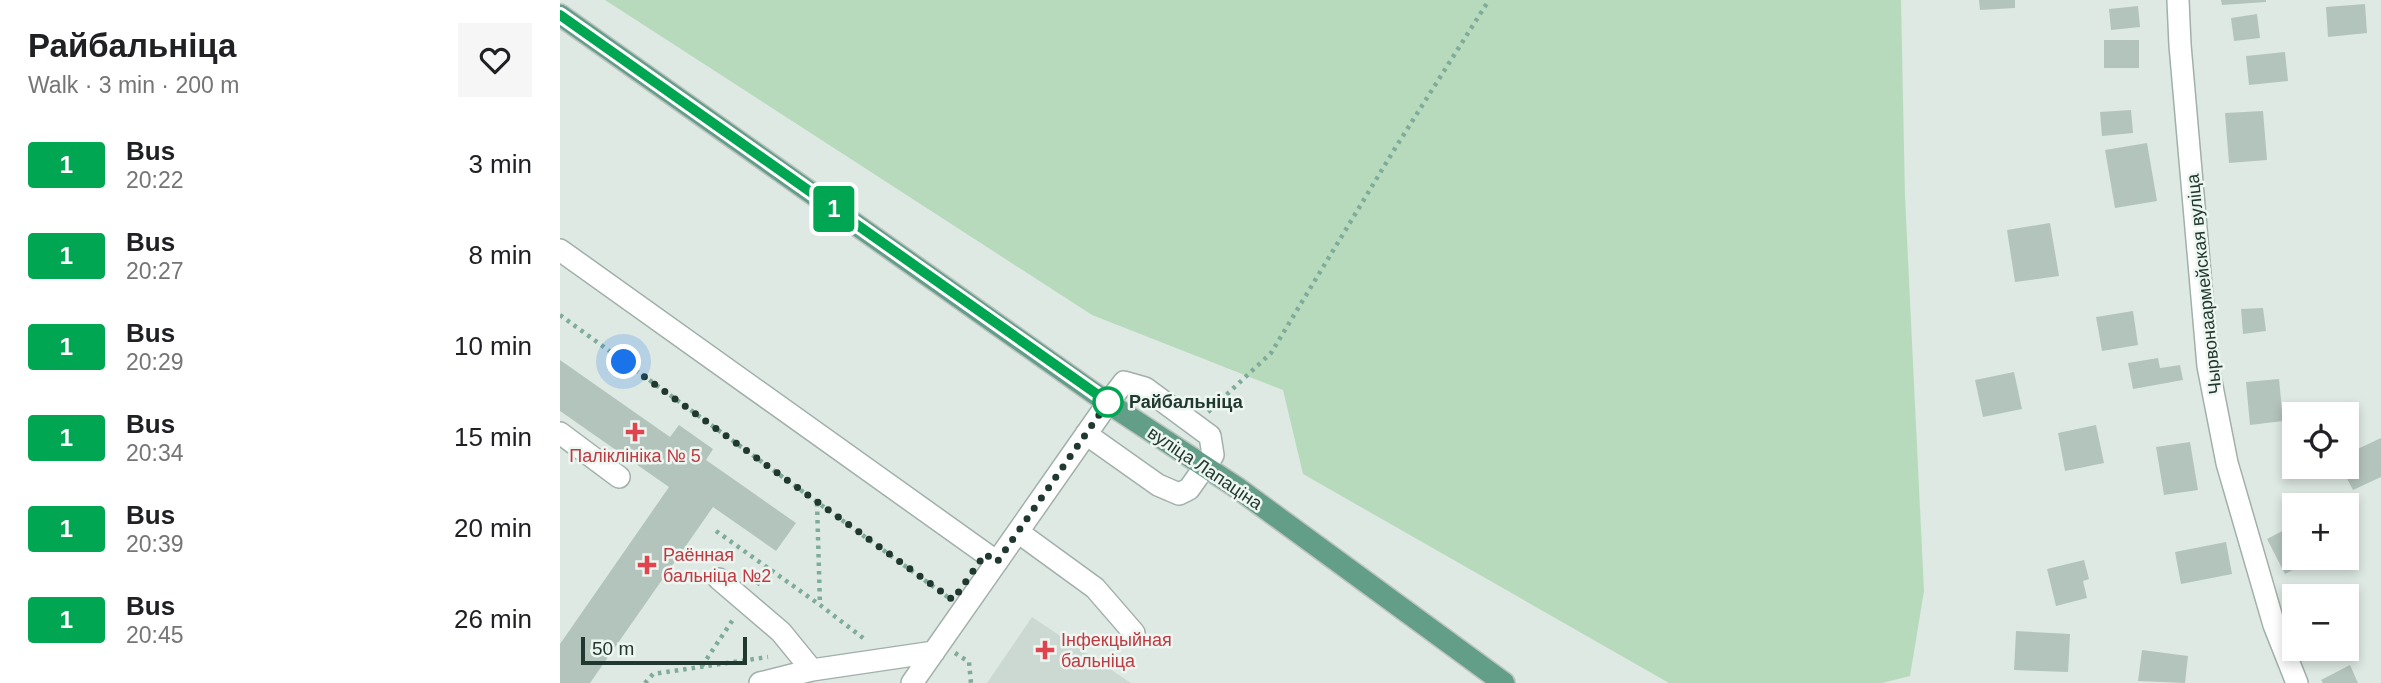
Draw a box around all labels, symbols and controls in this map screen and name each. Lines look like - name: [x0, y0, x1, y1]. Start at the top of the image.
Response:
- button: heart: [458, 23, 532, 97]
- text: Райбальніца: [28, 27, 236, 64]
- text: Walk · 3 min · 200 m: [28, 72, 239, 98]
- text: Bus: [126, 136, 175, 166]
- text: 3 min: [468, 149, 532, 179]
- text: 1: [60, 151, 73, 178]
- text: 20:22: [126, 167, 184, 193]
- street label: Чырвонаармейская вуліца: [2182, 172, 2226, 395]
- line badge: 1: [811, 186, 857, 232]
- text: 1: [827, 195, 841, 222]
- text: Bus: [126, 227, 175, 257]
- text: 8 min: [468, 240, 532, 270]
- text: 1: [60, 242, 73, 269]
- text: 20:27: [126, 258, 184, 284]
- text: Bus: [126, 318, 175, 348]
- text: 10 min: [454, 331, 532, 361]
- text: 1: [60, 333, 73, 360]
- your location: [606, 344, 641, 379]
- text: 20:29: [126, 349, 184, 375]
- marker: Райбальніца: [1093, 387, 1123, 417]
- place label: Райбальніца: [1129, 392, 1244, 412]
- map controls: [2282, 402, 2359, 661]
- button: locate: [2282, 402, 2359, 479]
- text: Bus: [126, 409, 175, 439]
- text: 15 min: [454, 422, 532, 452]
- marker: Паліклініка № 5: [625, 422, 645, 442]
- street label: вуліца Лапаціна: [1144, 422, 1267, 514]
- text: 1: [60, 424, 73, 451]
- text: 20:34: [126, 440, 184, 466]
- place label: Паліклініка № 5: [569, 446, 701, 466]
- button: +: [2282, 493, 2359, 570]
- text: Bus: [126, 500, 175, 530]
- text: 20 min: [454, 513, 532, 543]
- text: 1: [60, 515, 73, 542]
- text: 20:39: [126, 531, 184, 557]
- place label: Раённая бальніца №2: [663, 545, 771, 586]
- marker: Раённая бальніца №2: [637, 555, 657, 575]
- button: −: [2282, 584, 2359, 661]
- text: Bus: [126, 591, 175, 621]
- text: 26 min: [454, 604, 532, 634]
- text: 1: [60, 606, 73, 633]
- text: 20:45: [126, 622, 184, 648]
- place label: Інфекцыйная бальніца: [1061, 630, 1172, 671]
- scale bar: [581, 634, 747, 666]
- text: 50 m: [592, 638, 634, 659]
- marker: Інфекцыйная бальніца: [1035, 640, 1055, 660]

